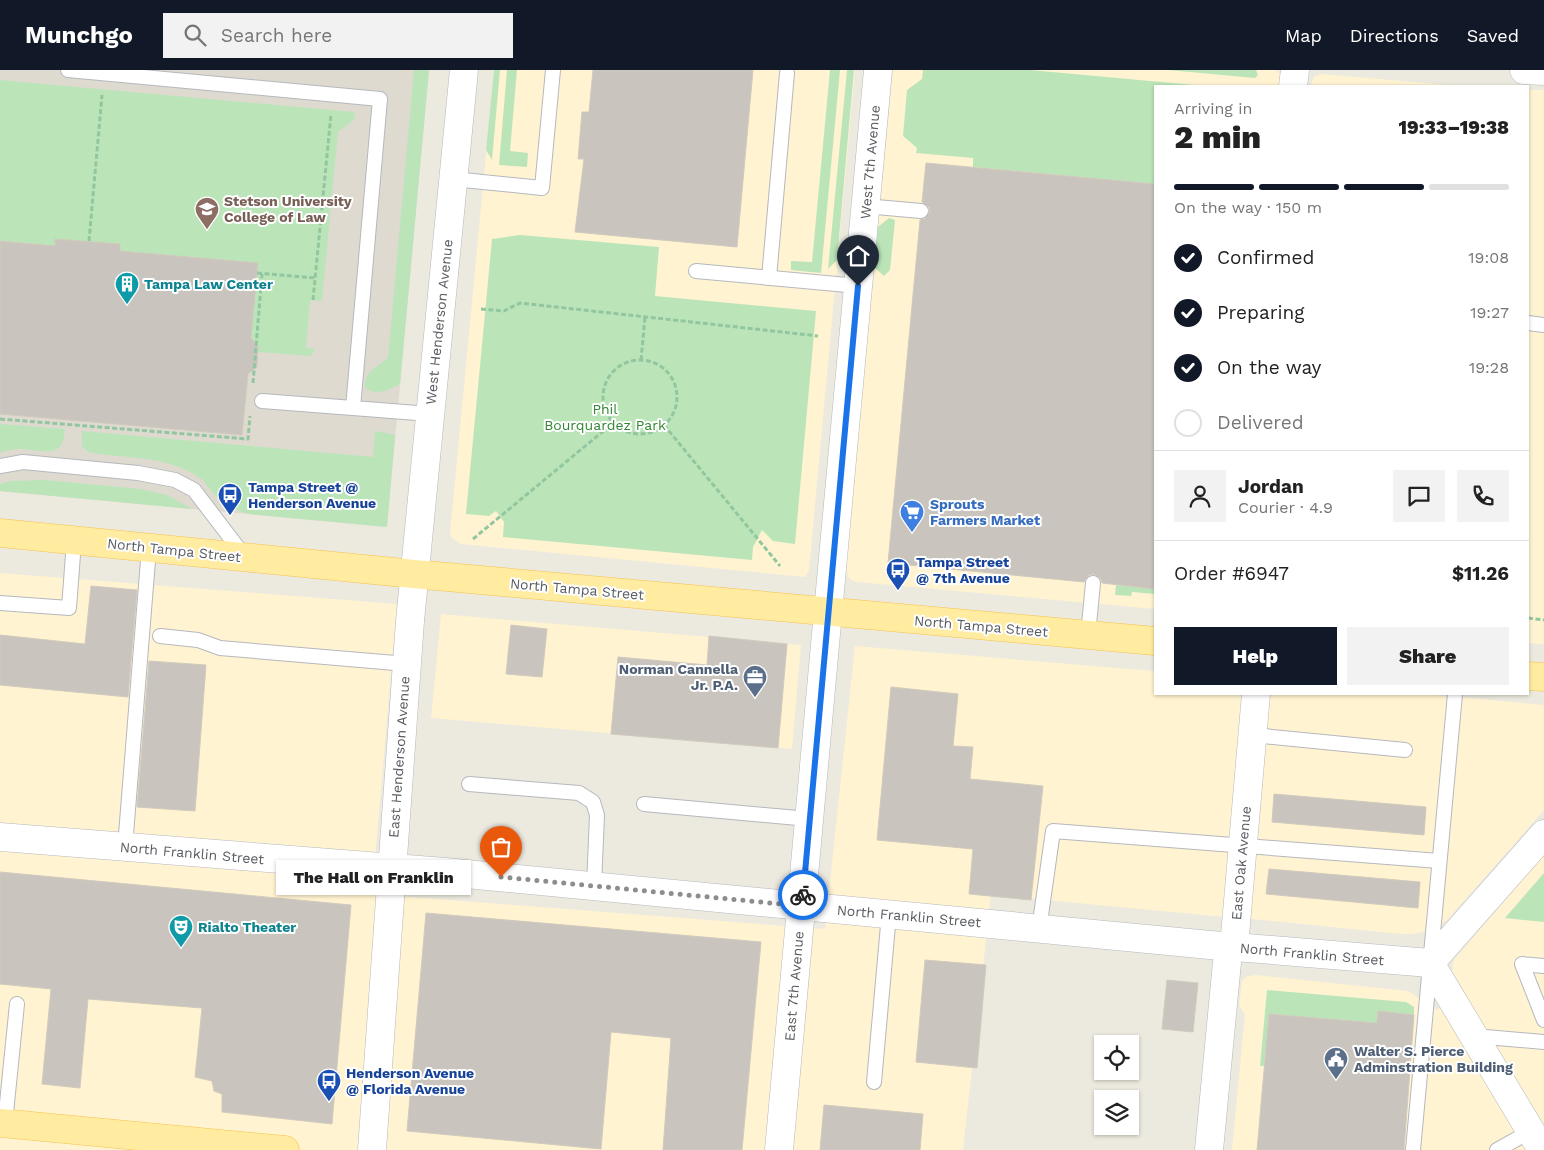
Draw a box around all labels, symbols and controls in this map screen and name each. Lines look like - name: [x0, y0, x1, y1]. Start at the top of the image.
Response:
- search box: [163, 13, 513, 58]
- text: Munchgo: [25, 21, 133, 49]
- icon: search: [181, 21, 209, 49]
- text: Search here: [221, 24, 332, 47]
- text: Map: [1285, 25, 1322, 46]
- text: Directions: [1350, 25, 1439, 46]
- text: Saved: [1467, 25, 1519, 46]
- text: Arriving in: [1174, 99, 1252, 118]
- street label: West 7th Avenue: [857, 104, 883, 220]
- text: 19:33–19:38: [1399, 116, 1509, 139]
- text: 2 min: [1174, 118, 1261, 156]
- place label: Stetson University College of Law: [224, 193, 352, 225]
- school or university icon: Stetson University College of Law: [194, 196, 220, 230]
- text: On the way · 150 m: [1174, 198, 1322, 217]
- pin: [837, 235, 879, 286]
- street label: West Henderson Avenue: [422, 238, 456, 406]
- icon: home: [844, 242, 872, 270]
- icon: check: [1174, 244, 1202, 272]
- text: Confirmed: [1217, 246, 1314, 269]
- text: 19:08: [1468, 248, 1509, 267]
- building icon: Tampa Law Center: [114, 271, 140, 305]
- place label: Tampa Law Center: [144, 276, 273, 292]
- icon: check: [1174, 299, 1202, 327]
- text: Preparing: [1217, 301, 1304, 324]
- text: 19:27: [1470, 303, 1509, 322]
- icon: check: [1174, 354, 1202, 382]
- text: On the way: [1217, 356, 1321, 379]
- text: 19:28: [1469, 358, 1509, 377]
- park label: Phil Bourquardez Park: [544, 401, 666, 433]
- text: Delivered: [1217, 411, 1304, 434]
- button: person: [1174, 470, 1226, 522]
- button: chat: [1393, 470, 1445, 522]
- button: phone: [1457, 470, 1509, 522]
- text: Jordan: [1238, 475, 1304, 498]
- place label: Tampa Street @ Henderson Avenue: [248, 479, 376, 511]
- bus stop icon: Tampa Street @ Henderson Avenue: [217, 482, 243, 516]
- place label: Sprouts Farmers Market: [930, 496, 1040, 528]
- text: Courier · 4.9: [1238, 498, 1333, 517]
- supermarket icon: Sprouts Farmers Market: [899, 499, 925, 533]
- street label: North Tampa Street: [106, 535, 242, 565]
- place label: Tampa Street @ 7th Avenue: [916, 554, 1010, 586]
- bus stop icon: Tampa Street @ 7th Avenue: [885, 557, 911, 591]
- text: Order #6947: [1174, 562, 1289, 585]
- text: $11.26: [1452, 562, 1509, 585]
- street label: North Tampa Street: [509, 575, 645, 603]
- street label: North Tampa Street: [913, 612, 1049, 640]
- button: Help: [1174, 627, 1337, 685]
- button: Share: [1347, 627, 1509, 685]
- place label: Norman Cannella Jr. P.A.: [619, 661, 739, 693]
- office icon: Norman Cannella Jr. P.A.: [742, 664, 768, 698]
- street label: East Henderson Avenue: [385, 676, 413, 838]
- street label: East Oak Avenue: [1228, 805, 1254, 921]
- pin: [480, 826, 522, 877]
- icon: bag: [487, 833, 515, 861]
- street label: North Franklin Street: [119, 839, 265, 867]
- callout: The Hall on Franklin: [276, 860, 471, 894]
- text: The Hall on Franklin: [293, 868, 454, 887]
- courier: [778, 870, 828, 920]
- icon: bike: [789, 881, 817, 909]
- street label: North Franklin Street: [836, 902, 982, 930]
- theatre icon: Rialto Theater: [168, 914, 194, 948]
- place label: Rialto Theater: [198, 919, 296, 935]
- street label: East 7th Avenue: [781, 930, 807, 1042]
- street label: North Franklin Street: [1239, 940, 1385, 968]
- map controls: [1094, 1035, 1139, 1135]
- button: locate: [1094, 1035, 1139, 1080]
- place label: Walter S. Pierce Adminstration Building: [1354, 1043, 1513, 1075]
- public building icon: Walter S. Pierce Adminstration Building: [1323, 1046, 1349, 1080]
- place label: Henderson Avenue @ Florida Avenue: [346, 1065, 474, 1097]
- bus stop icon: Henderson Avenue @ Florida Avenue: [316, 1068, 342, 1102]
- button: layers: [1094, 1090, 1139, 1135]

